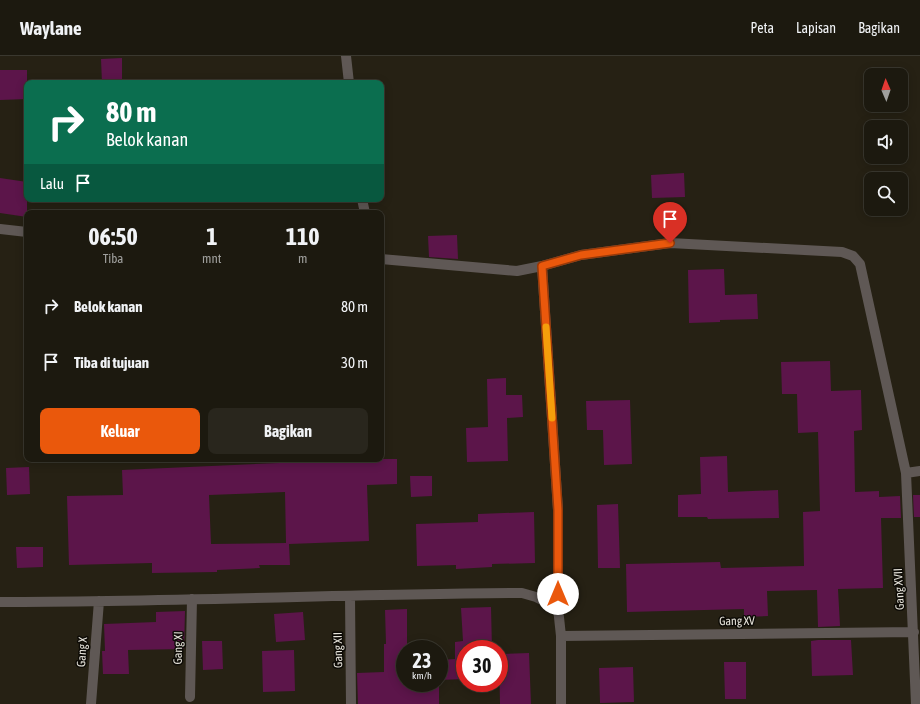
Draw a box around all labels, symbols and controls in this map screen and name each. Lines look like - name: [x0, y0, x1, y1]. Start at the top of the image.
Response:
- text: Waylane: [20, 17, 82, 39]
- text: Peta: [750, 20, 774, 36]
- text: Lapisan: [796, 20, 836, 36]
- text: Bagikan: [858, 20, 900, 36]
- north arrow: [864, 68, 908, 112]
- map controls: [864, 68, 908, 216]
- icon: right: [40, 96, 92, 148]
- text: 80 m: [106, 96, 156, 128]
- button: sound: [864, 120, 908, 164]
- text: Belok kanan: [106, 129, 188, 150]
- icon: arrive: [72, 172, 94, 194]
- button: search: [864, 172, 908, 216]
- text: Lalu: [40, 175, 64, 192]
- pin: [653, 202, 687, 243]
- icon: arrive: [659, 208, 681, 230]
- text: 06:50: [88, 223, 138, 250]
- text: 1: [206, 223, 217, 250]
- text: 110: [286, 223, 320, 250]
- text: Tiba: [103, 251, 123, 266]
- text: mnt: [202, 251, 221, 266]
- text: m: [298, 251, 307, 266]
- icon: right: [40, 295, 62, 317]
- text: Belok kanan: [74, 298, 143, 315]
- text: 80 m: [341, 298, 368, 315]
- icon: arrive: [40, 351, 62, 373]
- text: Tiba di tujuan: [74, 354, 149, 371]
- text: 30 m: [341, 354, 368, 371]
- button: Keluar: [40, 408, 200, 454]
- button: Bagikan: [208, 408, 368, 454]
- street label: Gang XVII: [891, 568, 907, 610]
- position arrow: [537, 573, 579, 615]
- street label: Gang XV: [719, 614, 755, 628]
- street label: Gang XI: [171, 631, 185, 665]
- street label: Gang XII: [331, 632, 345, 668]
- street label: Gang X: [74, 636, 90, 667]
- speed limit sign: 30: [456, 640, 508, 692]
- text: 23: [413, 649, 431, 672]
- text: km/h: [412, 670, 432, 681]

